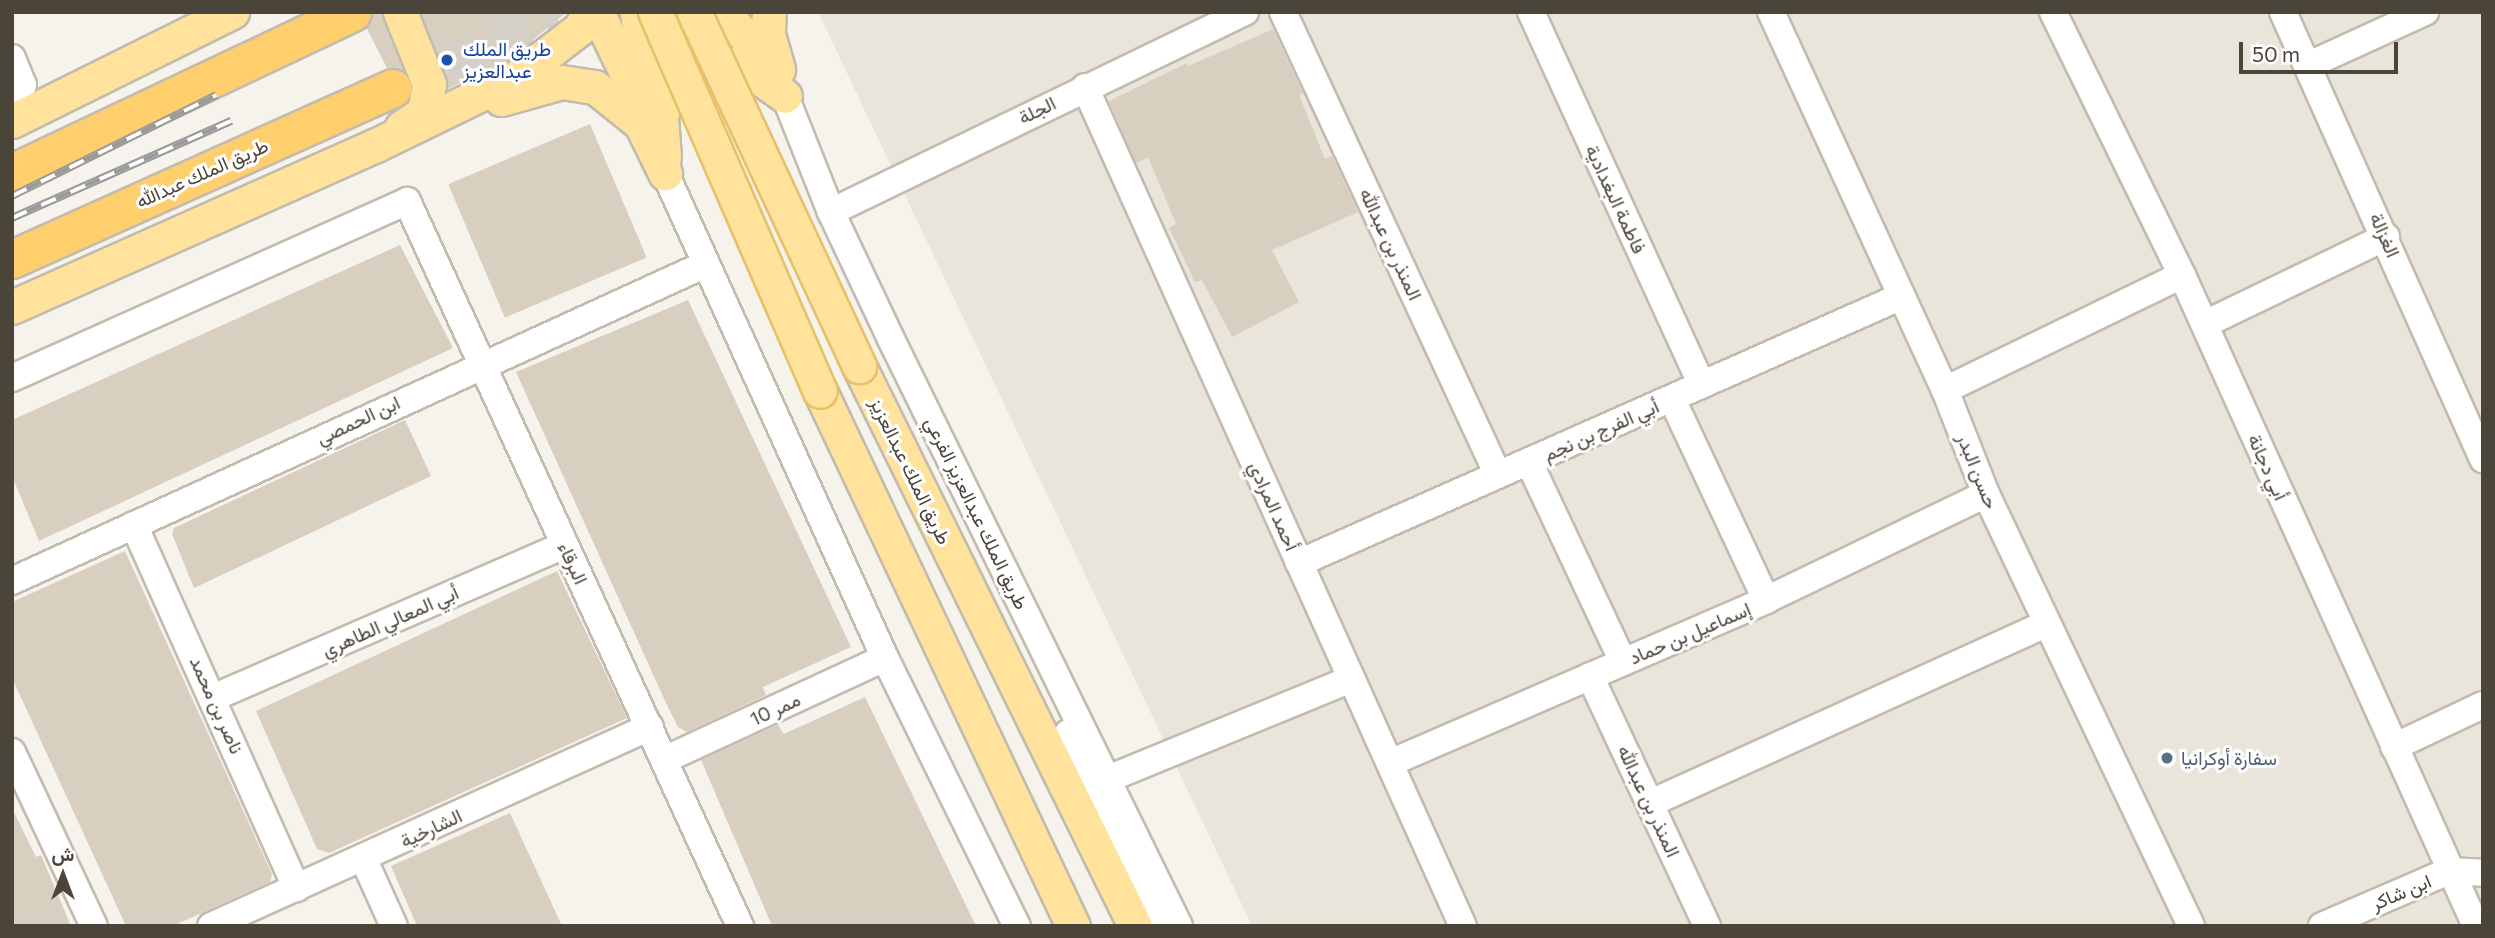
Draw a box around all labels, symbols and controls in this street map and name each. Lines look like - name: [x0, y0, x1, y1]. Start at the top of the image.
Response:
- scale bar: [2243, 28, 2402, 72]
- place label: طريق الملك عبدالعزيز: [463, 38, 551, 82]
- text: 50 m: [2252, 41, 2300, 66]
- marker: طريق الملك عبدالعزيز: [437, 50, 457, 70]
- street label: الجلة: [1015, 91, 1059, 129]
- street label: طريق الملك عبدالله: [132, 134, 272, 212]
- street label: فاطمة البغدادية: [1581, 141, 1651, 257]
- street label: المنذر بن عبدالله: [1355, 184, 1427, 304]
- street label: الغزالة: [2365, 209, 2405, 261]
- street label: ابن الحمصي: [313, 391, 403, 449]
- street label: طريق الملك عبدالعزيز: [866, 394, 956, 548]
- street label: أبي الفرج بن نجم: [1540, 394, 1662, 466]
- street label: طريق الملك عبدالعزيز الفرعي: [920, 413, 1034, 613]
- street label: حسن البدر: [1953, 430, 2003, 512]
- street label: أبي دجانة: [2243, 430, 2293, 504]
- street label: أحمد المرادي: [1244, 458, 1304, 554]
- street label: البرقاء: [553, 538, 593, 588]
- street label: أبي المعالي الطاهري: [318, 581, 462, 661]
- street label: إسماعيل بن حماد: [1626, 597, 1754, 669]
- street label: ناصر بن محمد: [185, 653, 249, 757]
- street label: ممر 10: [746, 688, 804, 730]
- street label: المنذر بن عبدالله: [1613, 741, 1685, 861]
- place label: سفارة أوكرانيا: [2181, 747, 2277, 769]
- marker: سفارة أوكرانيا: [2159, 750, 2175, 766]
- street label: الشارخية: [397, 804, 465, 852]
- north arrow: [28, 840, 98, 910]
- text: ش: [52, 842, 74, 865]
- street label: ابن شاكر: [2368, 869, 2434, 915]

